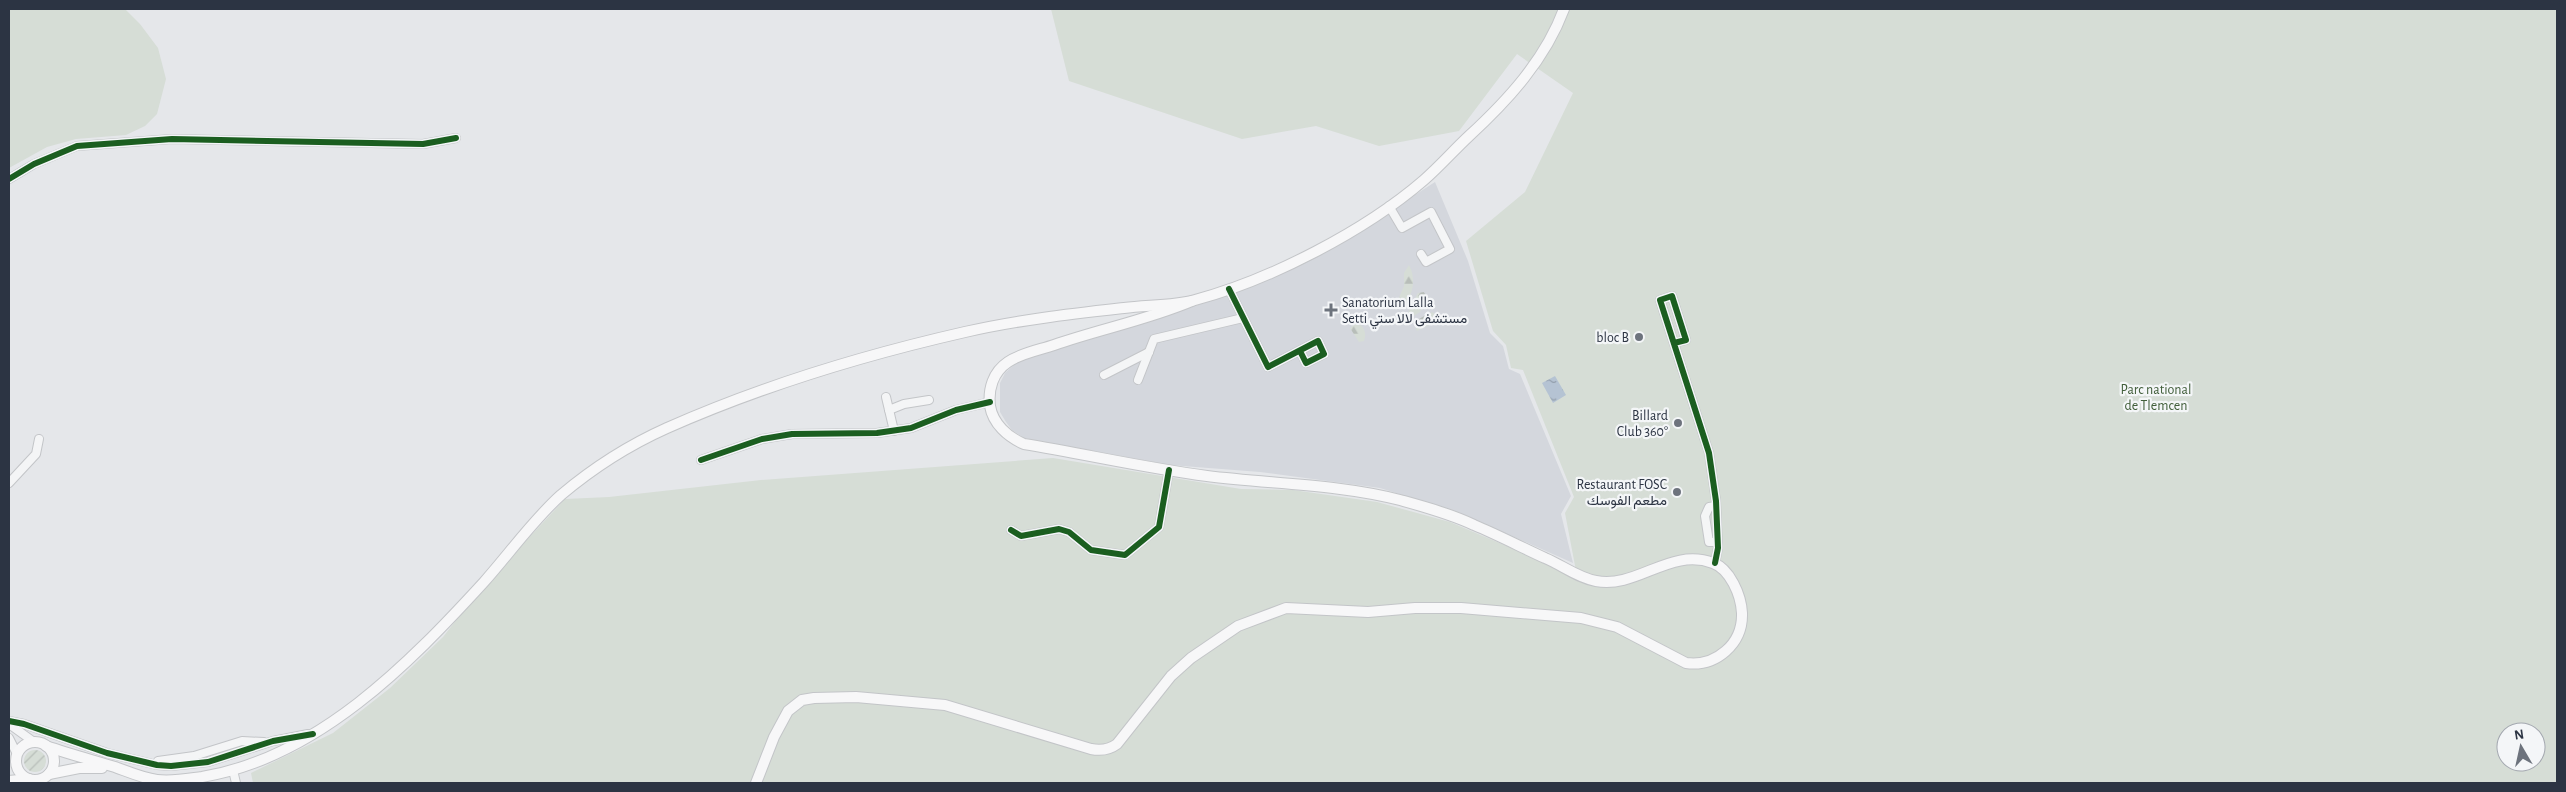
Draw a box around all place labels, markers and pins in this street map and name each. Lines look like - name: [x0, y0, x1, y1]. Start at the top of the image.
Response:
- place label: Sanatorium Lalla Setti مستشفى لالا ستي: [1342, 296, 1467, 330]
- marker: Sanatorium Lalla Setti مستشفى لالا ستي: [1324, 303, 1338, 317]
- place label: bloc B: [1596, 331, 1629, 345]
- marker: bloc B: [1633, 331, 1645, 343]
- place label: Billard Club 360°: [1617, 409, 1668, 439]
- marker: Billard Club 360°: [1672, 417, 1684, 429]
- place label: Restaurant FOSC مطعم الفوسك: [1577, 478, 1667, 509]
- marker: Restaurant FOSC مطعم الفوسك: [1671, 486, 1683, 498]

